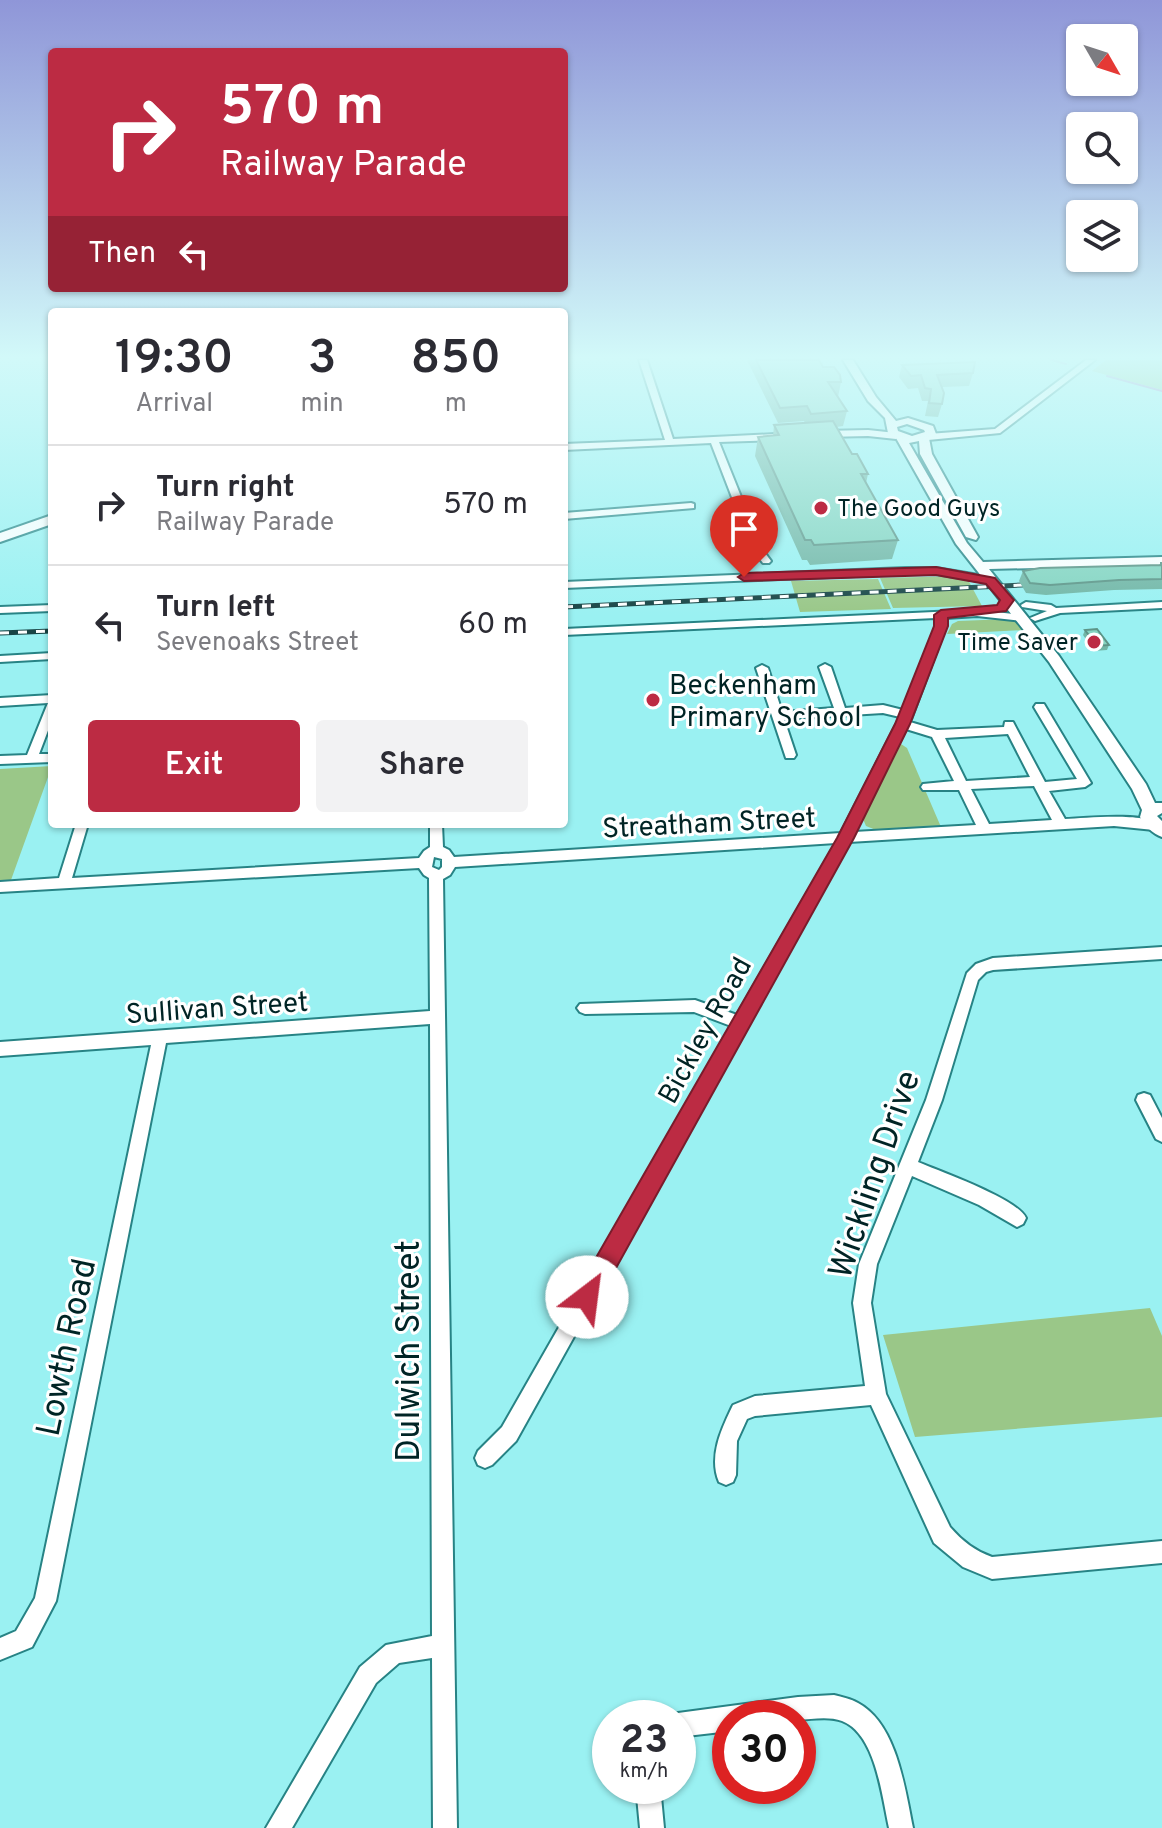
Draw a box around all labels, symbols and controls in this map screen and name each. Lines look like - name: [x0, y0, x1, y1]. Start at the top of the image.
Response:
- north arrow: [1066, 24, 1138, 96]
- map controls: [1066, 24, 1138, 272]
- text: 570 m: [220, 74, 384, 144]
- icon: right: [88, 80, 192, 184]
- button: search: [1066, 112, 1138, 184]
- text: Railway Parade: [220, 143, 467, 189]
- button: layers: [1066, 200, 1138, 272]
- icon: left: [172, 232, 216, 276]
- text: Then: [88, 236, 156, 273]
- text: 19:30: [115, 330, 234, 390]
- text: 3: [308, 330, 337, 390]
- text: 850: [411, 330, 501, 390]
- text: Arrival: [135, 388, 213, 421]
- text: min: [300, 388, 344, 421]
- text: m: [445, 388, 467, 421]
- text: Turn right: [156, 470, 294, 507]
- icon: right: [88, 483, 132, 527]
- text: 570 m: [443, 487, 528, 524]
- pin: [710, 495, 778, 577]
- place label: The Good Guys: [837, 495, 1000, 525]
- marker: The Good Guys: [812, 499, 830, 517]
- text: Railway Parade: [156, 507, 334, 540]
- icon: arrive: [722, 507, 766, 551]
- text: Turn left: [156, 590, 276, 627]
- icon: left: [88, 603, 132, 647]
- text: 60 m: [458, 607, 528, 644]
- text: Sevenoaks Street: [156, 627, 359, 660]
- place label: Time Saver: [957, 629, 1078, 659]
- marker: Time Saver: [1085, 633, 1103, 651]
- place label: Beckenham Primary School: [669, 669, 861, 737]
- marker: Beckenham Primary School: [644, 691, 662, 709]
- button: Exit: [88, 720, 300, 812]
- button: Share: [316, 720, 528, 812]
- street label: Streatham Street: [601, 801, 817, 849]
- street label: Bickley Road: [652, 952, 762, 1111]
- street label: Sullivan Street: [125, 986, 310, 1034]
- street label: Wickling Drive: [821, 1065, 932, 1285]
- street label: Dulwich Street: [389, 1240, 432, 1462]
- street label: Lowth Road: [29, 1255, 108, 1440]
- position arrow: [545, 1255, 629, 1339]
- speed limit sign: 30: [712, 1700, 816, 1804]
- text: 23: [620, 1717, 668, 1767]
- text: km/h: [620, 1759, 668, 1785]

